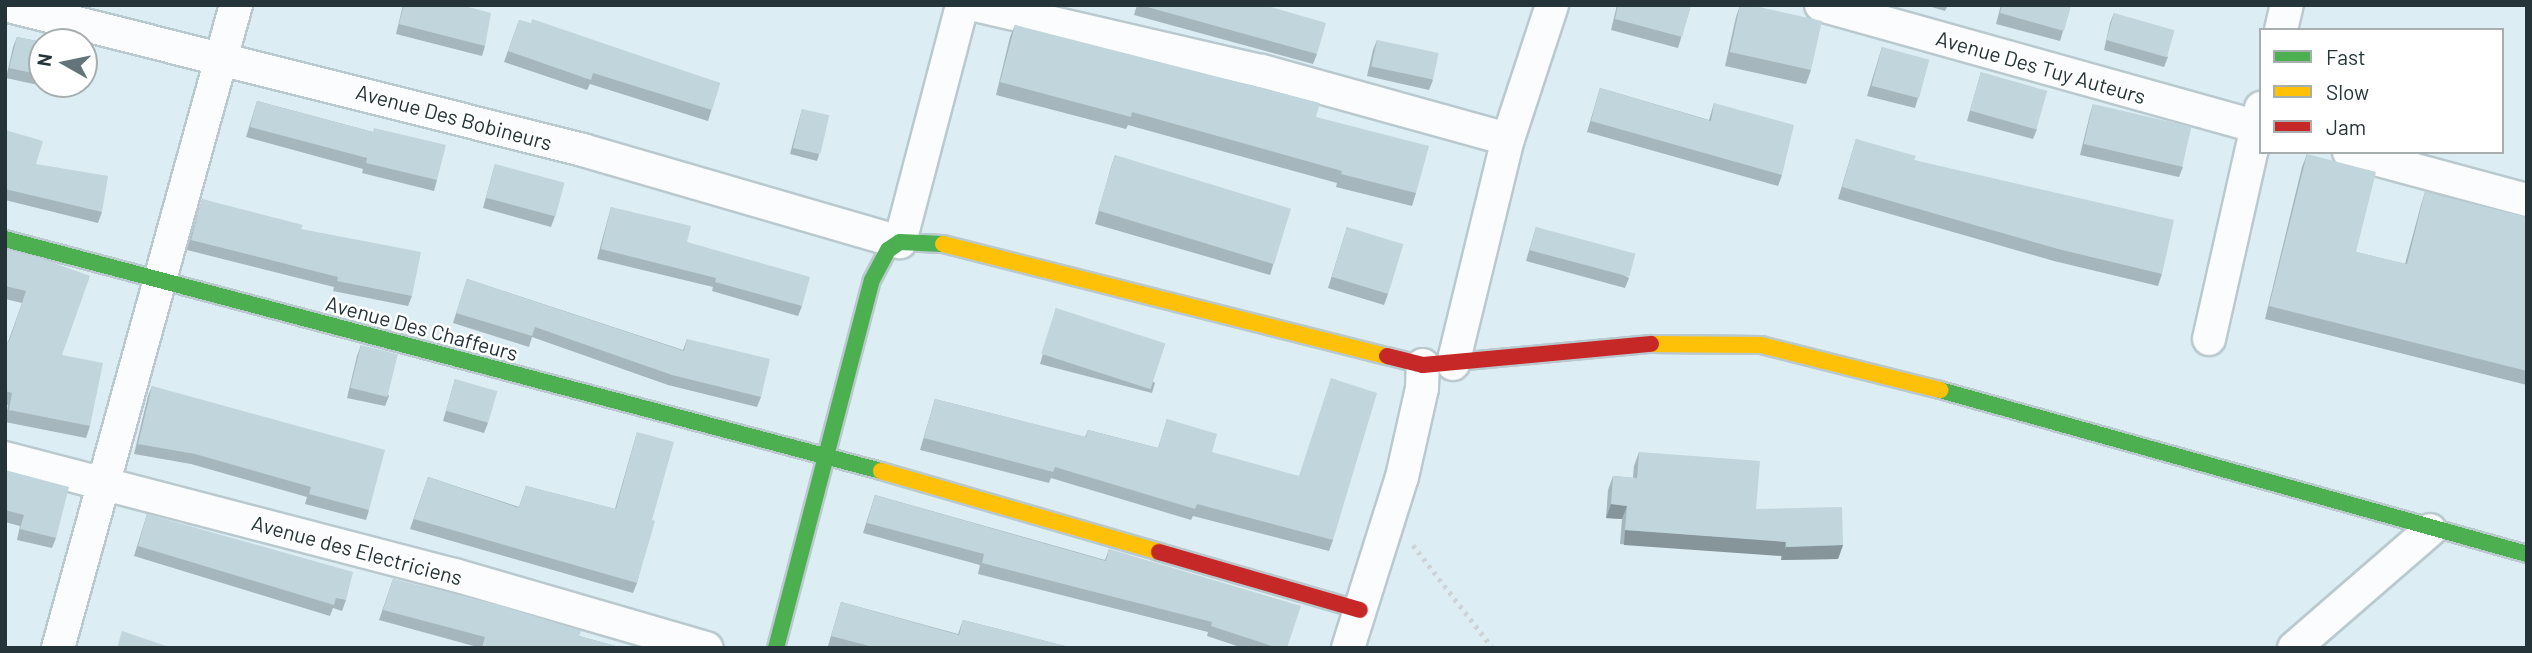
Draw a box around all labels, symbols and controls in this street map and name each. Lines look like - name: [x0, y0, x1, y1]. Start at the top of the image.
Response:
- street label: Avenue Des Tuy Auteurs: [1933, 25, 2149, 109]
- north arrow: [28, 28, 98, 98]
- legend: [2259, 28, 2504, 154]
- text: Fast: [2326, 44, 2366, 69]
- text: N: [31, 52, 56, 68]
- street label: Avenue Des Bobineurs: [353, 79, 555, 155]
- text: Slow: [2326, 79, 2369, 104]
- text: Jam: [2326, 114, 2366, 139]
- street label: Avenue Des Chaffeurs: [323, 290, 521, 366]
- street label: Avenue des Electriciens: [249, 510, 465, 590]

